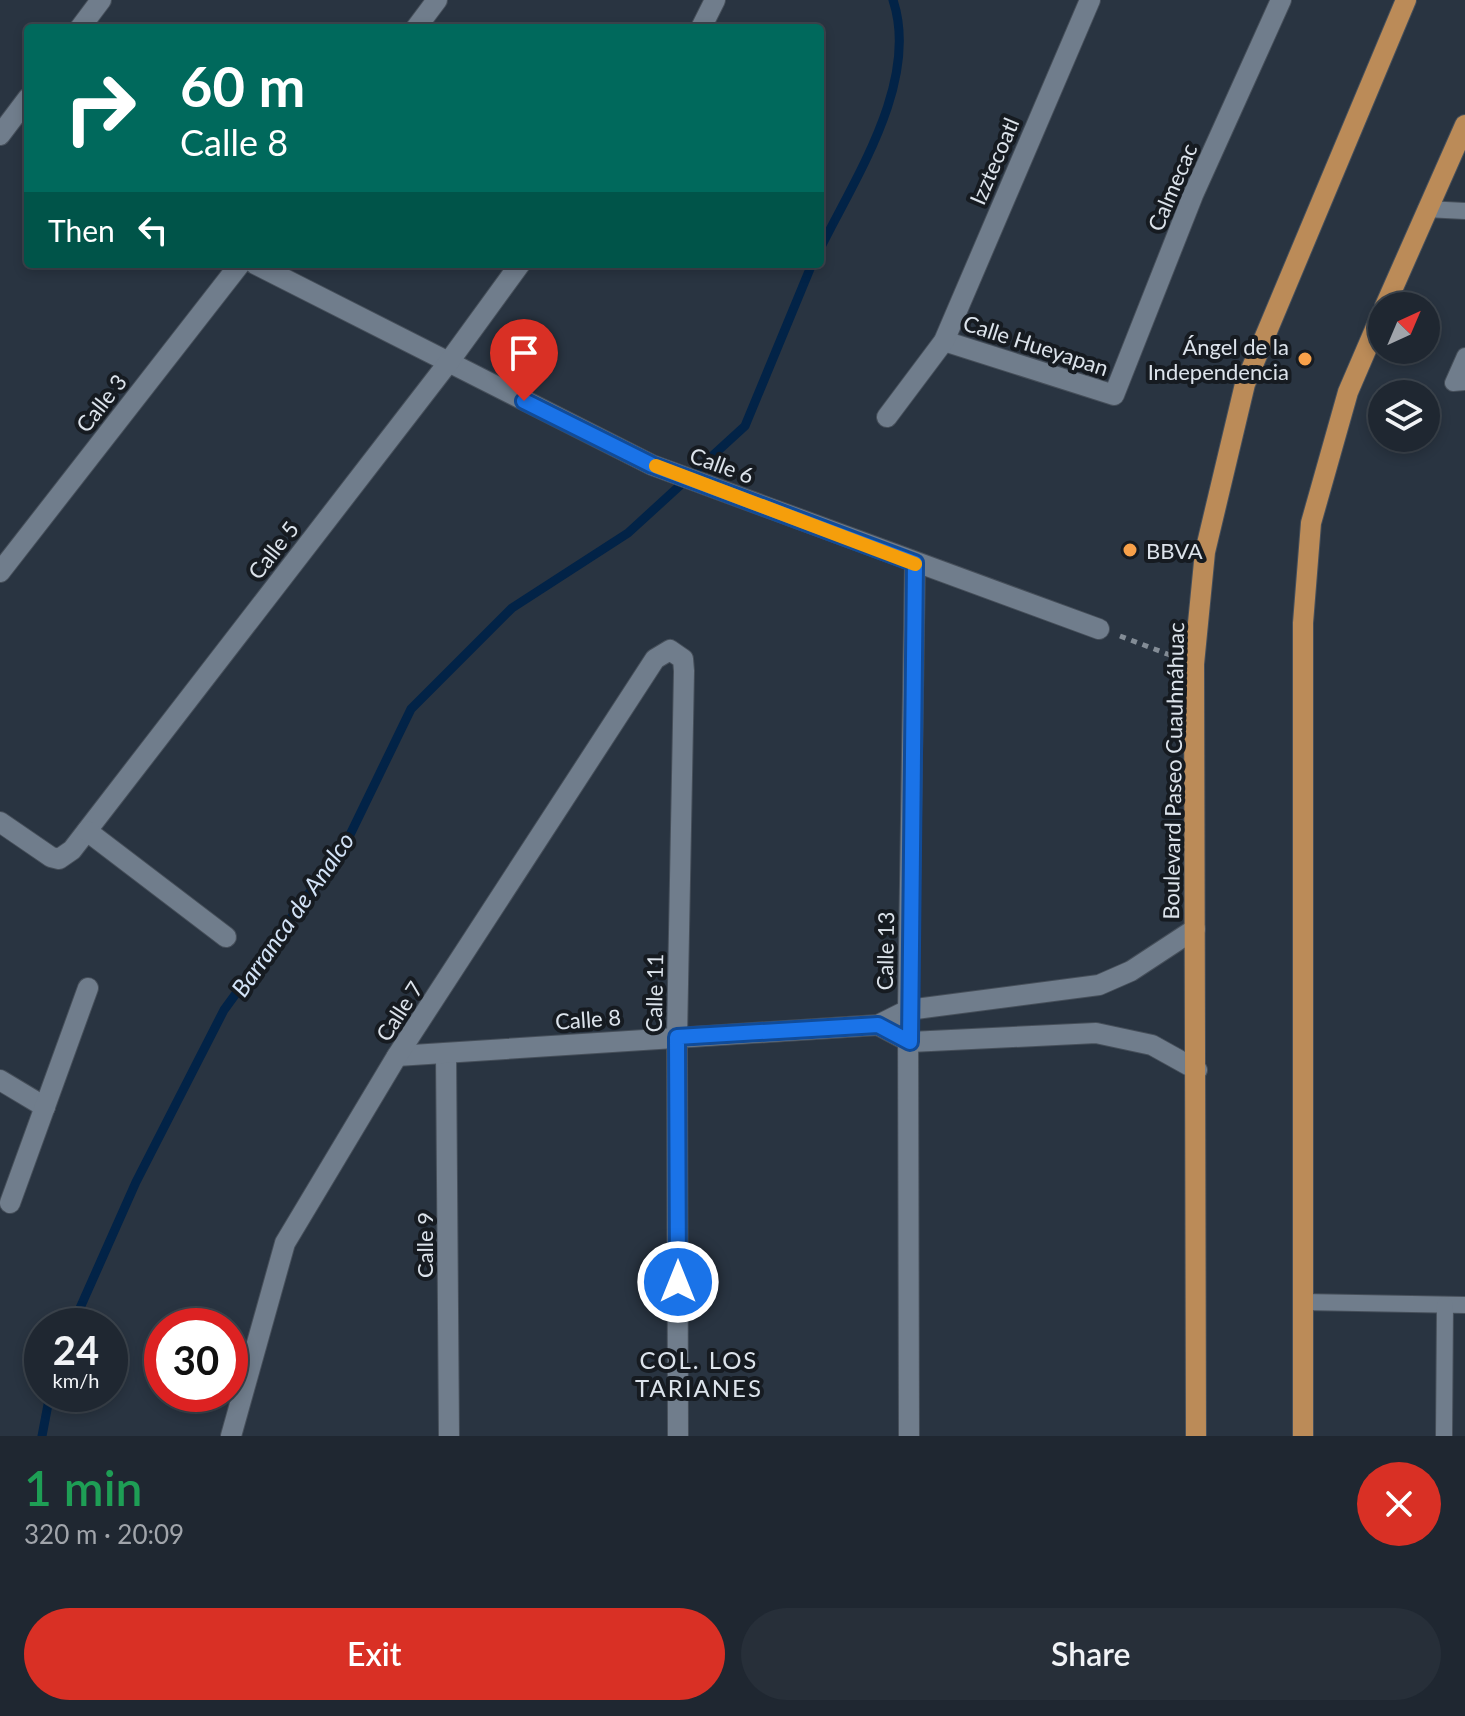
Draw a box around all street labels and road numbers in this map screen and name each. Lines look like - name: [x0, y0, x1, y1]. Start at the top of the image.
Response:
- street label: Izztecoatl: [964, 113, 1024, 209]
- street label: Calmecac: [1142, 139, 1202, 235]
- street label: Calle Hueyapan: [960, 309, 1112, 381]
- street label: Calle 3: [70, 369, 132, 437]
- street label: Calle 6: [686, 441, 758, 489]
- street label: Calle 5: [242, 516, 304, 584]
- street label: Boulevard Paseo Cuauhnáhuac: [1157, 622, 1189, 920]
- street label: Calle 13: [871, 911, 899, 991]
- street label: Calle 11: [640, 953, 668, 1033]
- street label: Calle 7: [370, 976, 428, 1046]
- street label: Calle 8: [554, 1003, 622, 1035]
- street label: Calle 9: [411, 1212, 438, 1278]

